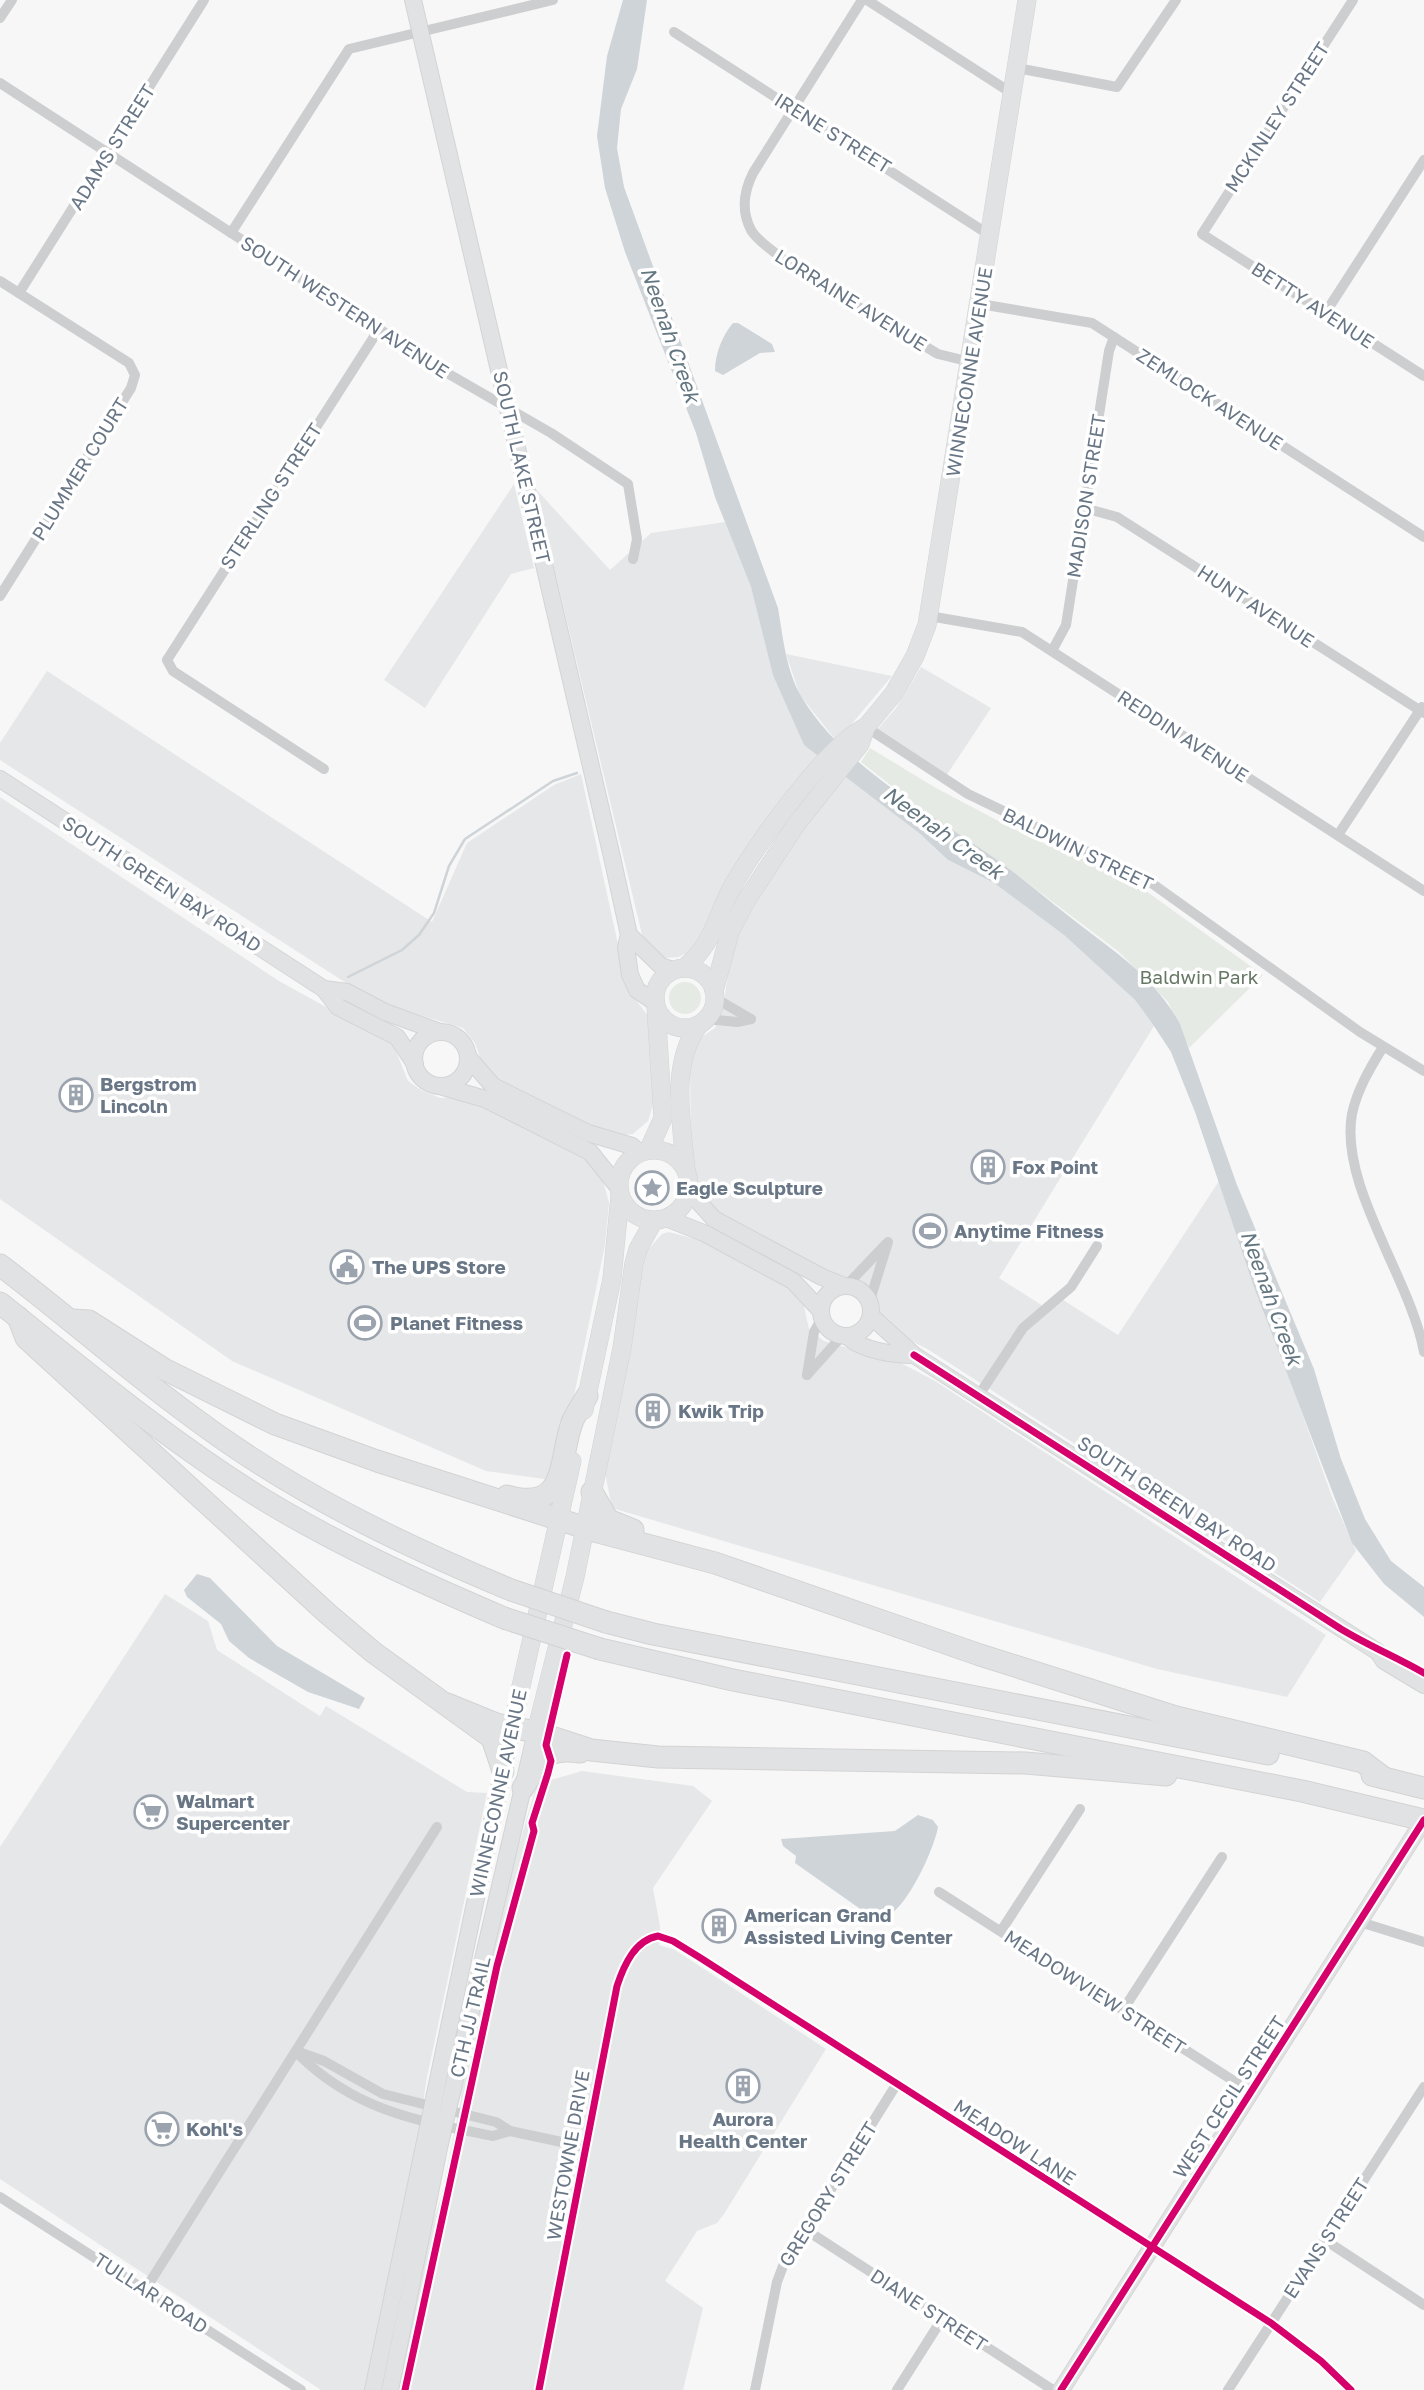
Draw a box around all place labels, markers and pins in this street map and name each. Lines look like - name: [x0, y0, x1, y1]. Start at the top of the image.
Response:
- place label: Bergstrom Lincoln: [100, 1072, 197, 1117]
- building icon: Bergstrom Lincoln: [57, 1076, 95, 1114]
- building icon: Fox Point: [969, 1148, 1007, 1186]
- place label: Fox Point: [1012, 1155, 1099, 1178]
- place icon: Eagle Sculpture: [633, 1169, 671, 1207]
- place label: Eagle Sculpture: [676, 1176, 823, 1199]
- sports icon: Anytime Fitness: [911, 1212, 949, 1250]
- place label: Anytime Fitness: [954, 1219, 1104, 1242]
- public building icon: The UPS Store: [328, 1248, 366, 1286]
- place label: The UPS Store: [372, 1255, 506, 1278]
- sports icon: Planet Fitness: [346, 1304, 384, 1342]
- place label: Planet Fitness: [390, 1311, 524, 1334]
- building icon: Kwik Trip: [634, 1392, 672, 1430]
- place label: Kwik Trip: [678, 1399, 764, 1422]
- place label: Walmart Supercenter: [176, 1789, 290, 1834]
- supermarket icon: Walmart Supercenter: [132, 1793, 170, 1831]
- place label: American Grand Assisted Living Center: [744, 1903, 953, 1948]
- building icon: American Grand Assisted Living Center: [700, 1907, 738, 1945]
- building icon: Aurora Health Center: [724, 2067, 762, 2105]
- place label: Aurora Health Center: [679, 2107, 808, 2152]
- supermarket icon: Kohl's: [143, 2110, 181, 2148]
- place label: Kohl's: [186, 2117, 244, 2140]

